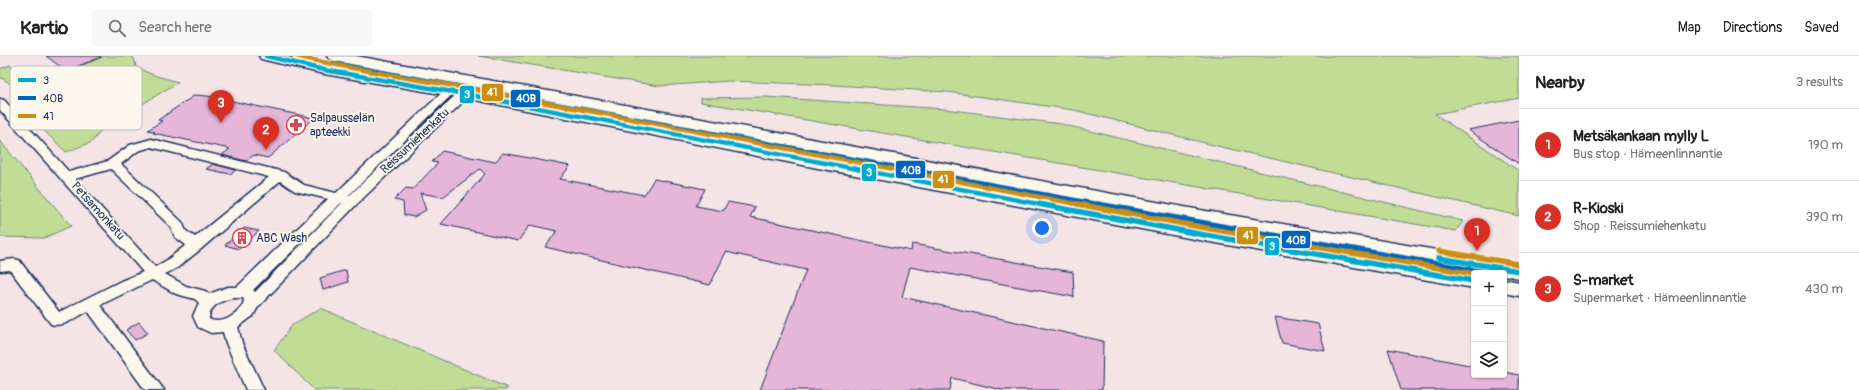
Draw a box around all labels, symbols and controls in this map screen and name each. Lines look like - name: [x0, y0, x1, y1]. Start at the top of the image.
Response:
- search box: [92, 10, 372, 46]
- text: Kartio: [20, 16, 68, 40]
- icon: search: [106, 17, 128, 39]
- text: Search here: [138, 18, 212, 37]
- text: Map: [1678, 19, 1701, 36]
- text: Directions: [1723, 19, 1782, 36]
- text: Saved: [1804, 19, 1839, 36]
- legend: [10, 66, 142, 130]
- text: Nearby: [1535, 72, 1584, 93]
- text: 3: [43, 74, 49, 87]
- text: 3 results: [1796, 74, 1843, 90]
- line badge: 41: [481, 83, 504, 102]
- line badge: 3: [459, 85, 475, 104]
- text: 41: [486, 86, 497, 99]
- text: 3: [464, 88, 470, 101]
- line badge: 40B: [510, 89, 541, 108]
- pin: 3: [208, 90, 234, 123]
- text: 40B: [43, 92, 63, 105]
- text: 40B: [515, 92, 536, 105]
- street label: Reissumiehenkatu: [377, 105, 453, 177]
- text: 41: [43, 110, 54, 123]
- place label: Salpausselän apteekki: [310, 111, 375, 140]
- pharmacy icon: Salpausselän apteekki: [285, 114, 307, 136]
- pin: 2: [253, 117, 279, 150]
- text: Metsäkankaan mylly L: [1573, 127, 1709, 146]
- text: 1: [1545, 137, 1551, 153]
- text: 190 m: [1808, 137, 1843, 153]
- text: Bus stop · Hämeenlinnantie: [1573, 146, 1722, 162]
- line badge: 40B: [895, 160, 926, 179]
- line badge: 3: [861, 163, 877, 182]
- text: 40B: [900, 164, 921, 177]
- text: 3: [866, 166, 872, 179]
- line badge: 41: [932, 170, 955, 189]
- text: 41: [937, 173, 948, 186]
- street label: Petsamonkatu: [68, 179, 128, 243]
- text: R-Kioski: [1573, 199, 1623, 218]
- text: 2: [1544, 209, 1552, 225]
- text: 390 m: [1806, 209, 1843, 225]
- your location: [1032, 218, 1052, 238]
- pin: 1: [1464, 218, 1490, 251]
- text: Shop · Reissumiehenkatu: [1573, 218, 1706, 234]
- line badge: 41: [1236, 226, 1259, 245]
- building icon: ABC Wash: [231, 227, 253, 249]
- text: 41: [1242, 229, 1253, 242]
- line badge: 40B: [1281, 230, 1311, 249]
- place label: ABC Wash: [256, 231, 307, 246]
- text: 40B: [1285, 234, 1306, 247]
- line badge: 3: [1264, 237, 1280, 256]
- text: 3: [1269, 240, 1275, 253]
- map controls: [1471, 270, 1507, 378]
- button: +: [1471, 270, 1507, 306]
- text: S-market: [1573, 271, 1633, 290]
- text: 3: [1544, 281, 1552, 297]
- text: 430 m: [1805, 281, 1843, 297]
- text: Supermarket · Hämeenlinnantie: [1573, 290, 1746, 306]
- button: −: [1471, 306, 1507, 342]
- button: layers: [1471, 342, 1507, 378]

